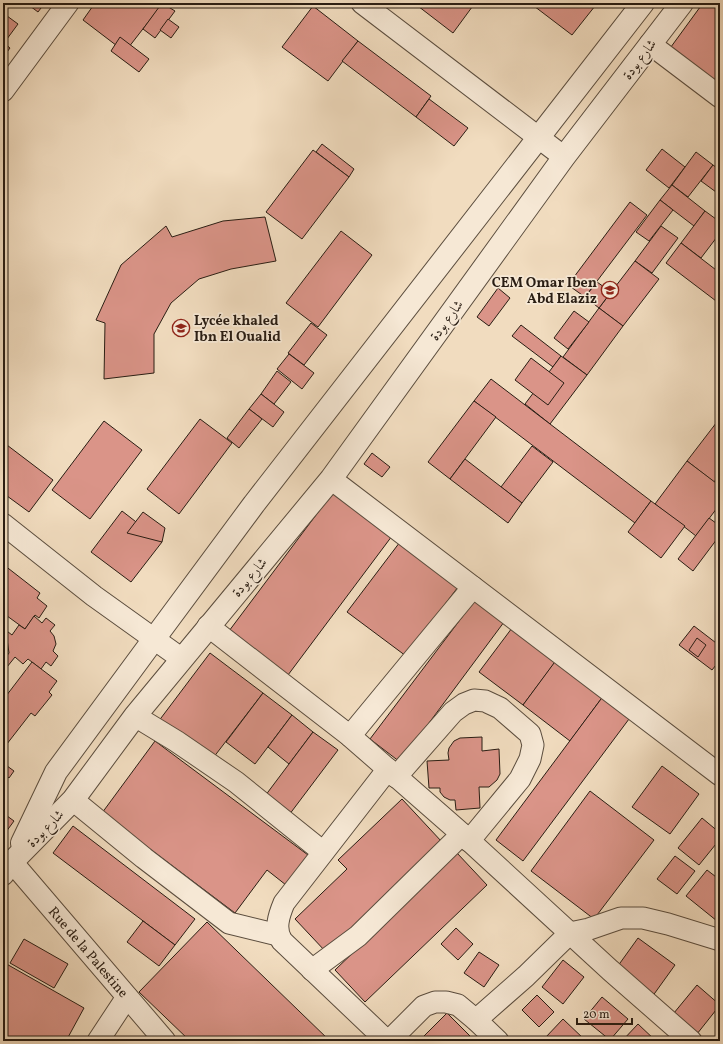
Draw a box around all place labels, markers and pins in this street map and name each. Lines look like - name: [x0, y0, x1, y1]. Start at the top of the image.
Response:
- place label: CEM Omar Iben Abd Elaziz: [492, 274, 597, 309]
- school or university icon: CEM Omar Iben Abd Elaziz: [600, 280, 620, 300]
- place label: Lycée khaled Ibn El Oualid: [194, 312, 281, 347]
- school or university icon: Lycée khaled Ibn El Oualid: [171, 318, 191, 338]

